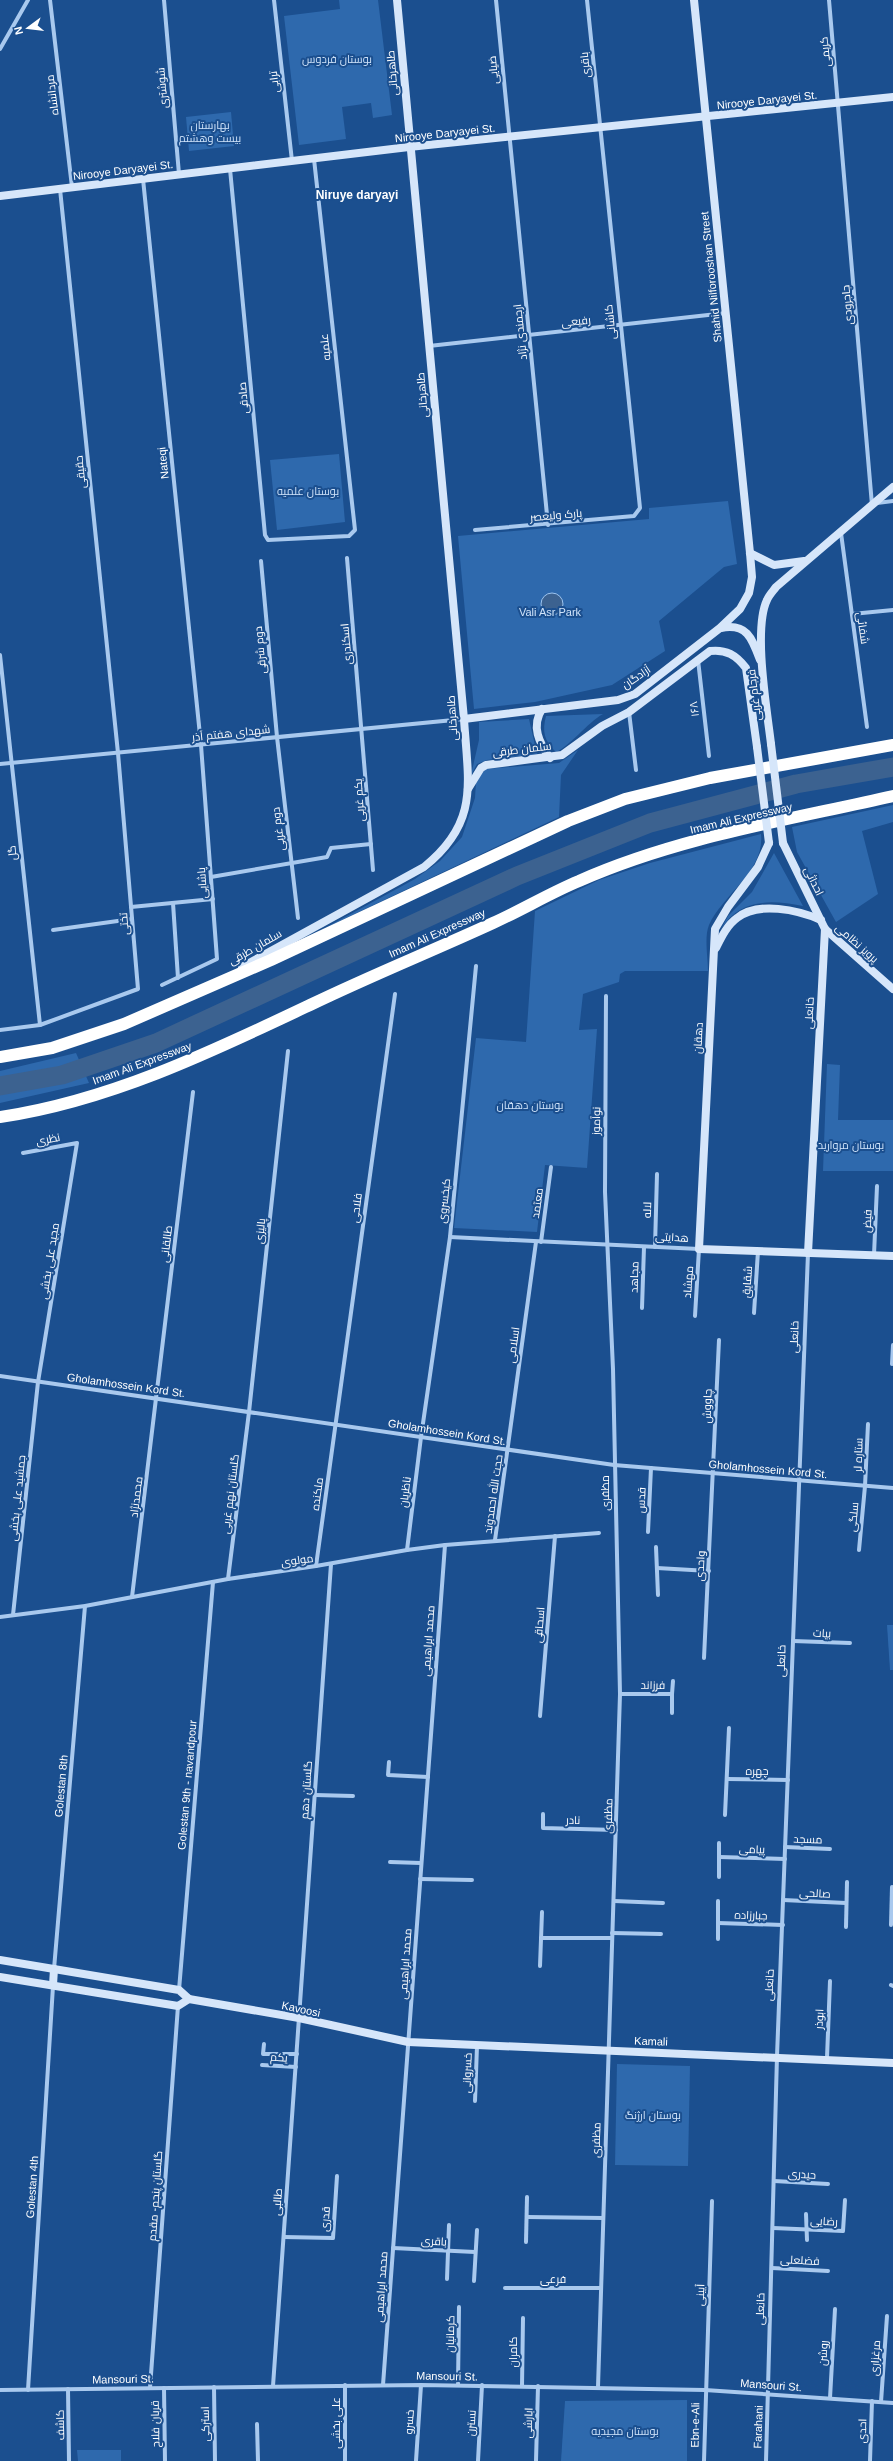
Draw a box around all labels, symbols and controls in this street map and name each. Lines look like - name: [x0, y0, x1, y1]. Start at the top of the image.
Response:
- north arrow: [8, 8, 48, 48]
- text: N: [12, 25, 25, 36]
- street label: کریمی: [817, 36, 834, 68]
- street label: طاهرخانی: [384, 50, 401, 96]
- street label: باقری: [578, 51, 593, 79]
- park label: بوستان فردوس: [302, 53, 372, 66]
- street label: ضیایی: [486, 55, 501, 85]
- street label: شوشتری: [154, 67, 171, 109]
- street label: ترابی: [267, 70, 282, 94]
- street label: مردانشاه: [44, 74, 61, 116]
- street label: Nirooye Daryayei St.: [716, 89, 818, 111]
- park label: بهارستان بیست وهشتم: [179, 119, 241, 146]
- street label: Nirooye Daryayei St.: [394, 122, 496, 144]
- street label: Nirooye Daryayei St.: [72, 158, 174, 182]
- district label: Niruye daryayi: [316, 188, 398, 202]
- street label: Shahid Nilforooshan Street: [698, 211, 724, 343]
- street label: جاجرودی: [839, 285, 856, 325]
- street label: ارجمندی نژاد: [511, 303, 530, 360]
- street label: کاشانی: [602, 304, 619, 340]
- street label: رفیعی: [561, 313, 592, 330]
- street label: علمیه: [318, 333, 332, 361]
- street label: طاهرخانی: [414, 372, 431, 418]
- street label: صادقی: [236, 382, 251, 414]
- street label: Nateqi: [155, 447, 171, 479]
- street label: حقیقی: [72, 455, 89, 489]
- park label: بوستان علمیه: [277, 485, 339, 498]
- street label: پارک ولیعصر: [528, 507, 583, 524]
- park label: Vali Asr Park: [519, 606, 582, 618]
- street label: شفائی: [854, 611, 871, 645]
- street label: اسکندری: [338, 623, 355, 665]
- street label: دوم شرقی: [252, 626, 270, 674]
- street label: آزادگان: [619, 663, 653, 692]
- street label: فرجام غربی: [745, 668, 765, 721]
- street label: طاهرخانی: [444, 695, 461, 741]
- street label: ۱۶۸: [687, 700, 701, 717]
- street label: شهدای هفتم آذر: [190, 723, 271, 745]
- street label: سلمان طرقی: [492, 739, 552, 760]
- street label: یکم غربی: [352, 778, 368, 822]
- street label: Imam Ali Expressway: [689, 800, 794, 836]
- street label: دوم غربی: [269, 806, 289, 851]
- street label: گل: [5, 845, 20, 861]
- street label: احداثی: [801, 865, 826, 898]
- street label: پاشایی: [195, 867, 210, 899]
- street label: Imam Ali Expressway: [387, 906, 488, 960]
- street label: تختی: [117, 912, 132, 936]
- street label: پرویز نظامی: [833, 921, 881, 966]
- street label: سلمان طرقی: [226, 927, 284, 968]
- street label: خانعلی: [802, 997, 817, 1030]
- street label: دهقان: [691, 1022, 706, 1054]
- street label: Imam Ali Expressway: [91, 1039, 194, 1087]
- park label: بوستان دهقان: [497, 1099, 564, 1112]
- street label: نوآموز: [590, 1107, 603, 1136]
- street label: نظری: [35, 1131, 61, 1148]
- park label: بوستان مروارید: [818, 1139, 884, 1152]
- street label: کیخسروی: [436, 1178, 453, 1224]
- street label: معتمد: [529, 1187, 545, 1219]
- street label: فلاحی: [348, 1192, 365, 1224]
- street label: لاله: [641, 1202, 653, 1218]
- street label: فیض: [860, 1209, 875, 1233]
- street label: پالیزی: [253, 1218, 268, 1244]
- street label: مجید علی بخشی: [37, 1222, 62, 1300]
- street label: طالقانی: [158, 1225, 175, 1263]
- street label: هدایتی: [655, 1230, 689, 1245]
- street label: مجاهد: [627, 1261, 641, 1293]
- street label: مهشاد: [681, 1265, 696, 1299]
- street label: شقایق: [740, 1266, 755, 1299]
- street label: خانعلی: [787, 1321, 802, 1353]
- street label: اسلامی: [505, 1326, 522, 1364]
- street label: Gholamhossein Kord St.: [66, 1371, 186, 1399]
- street label: چاووش: [700, 1388, 715, 1424]
- street label: Gholamhossein Kord St.: [387, 1417, 507, 1447]
- street label: ستاره لر: [851, 1438, 866, 1473]
- street label: حجت الله احمدوند: [480, 1453, 505, 1534]
- street label: جمشید علی بخشی: [7, 1454, 28, 1542]
- street label: گلستان نهم غربی: [219, 1454, 243, 1535]
- street label: Gholamhossein Kord St.: [708, 1458, 828, 1480]
- street label: مظفری: [599, 1475, 612, 1511]
- street label: محمدنژاد: [128, 1476, 145, 1518]
- street label: ناظریان: [397, 1476, 414, 1508]
- street label: ملکنده: [309, 1477, 325, 1511]
- street label: قدس: [634, 1487, 649, 1513]
- street label: سلگی: [845, 1501, 862, 1533]
- street label: واحدی: [693, 1550, 708, 1582]
- street label: مولوی: [280, 1552, 314, 1569]
- street label: محمد ابراهیمی: [420, 1605, 437, 1677]
- street label: اسحاقی: [531, 1606, 548, 1644]
- street label: بیات: [813, 1627, 831, 1639]
- street label: خانعلی: [774, 1645, 789, 1677]
- street label: فرزاند: [641, 1679, 665, 1692]
- street label: Golestan 9th - navandpour: [175, 1719, 199, 1850]
- street label: Golestan 8th: [52, 1754, 70, 1818]
- street label: گلستان دهم: [298, 1760, 316, 1820]
- street label: چهره: [745, 1765, 769, 1778]
- street label: مظفری: [602, 1798, 615, 1834]
- street label: نادر: [565, 1814, 580, 1827]
- street label: مسجد: [793, 1832, 823, 1846]
- street label: پیامی: [739, 1843, 765, 1856]
- street label: صالحی: [799, 1886, 831, 1901]
- street label: جبارزاده: [734, 1908, 768, 1923]
- street label: محمد ابراهیمی: [397, 1928, 414, 2000]
- street label: خانعلی: [762, 1969, 777, 2002]
- street label: Kavoosi: [281, 1999, 321, 2019]
- street label: ابوذر: [812, 2008, 827, 2031]
- street label: Kamali: [634, 2034, 668, 2048]
- street label: یکم: [270, 2050, 288, 2066]
- street label: خسروانی: [460, 2053, 475, 2093]
- park label: بوستان ارژنگ: [625, 2109, 681, 2122]
- street label: مظفری: [589, 2122, 604, 2158]
- street label: گلستان پنجم- مقدم: [146, 2150, 166, 2242]
- street label: Golestan 4th: [24, 2155, 40, 2219]
- street label: حیدری: [788, 2167, 816, 2182]
- street label: طالبی: [270, 2188, 285, 2216]
- street label: قدری: [318, 2206, 333, 2232]
- street label: رضایی: [810, 2214, 838, 2229]
- street label: باقری: [421, 2234, 447, 2249]
- street label: محمد ابراهیمی: [373, 2251, 390, 2323]
- street label: فضلعلی: [780, 2253, 820, 2268]
- street label: فرعی: [540, 2273, 566, 2286]
- street label: آیینی: [694, 2284, 707, 2306]
- street label: خانعلی: [753, 2293, 768, 2325]
- street label: کرمانیان: [444, 2315, 457, 2353]
- street label: کامران: [507, 2336, 520, 2367]
- street label: روشن: [816, 2340, 831, 2366]
- street label: مرغزاری: [868, 2340, 883, 2376]
- street label: Mansouri St.: [416, 2369, 478, 2383]
- street label: Mansouri St.: [92, 2372, 154, 2386]
- street label: Mansouri St.: [740, 2377, 802, 2393]
- street label: علی بخشی: [330, 2397, 343, 2449]
- street label: قربان فلاح: [149, 2400, 163, 2448]
- street label: Ebn-e-Ali: [689, 2402, 701, 2448]
- street label: Farahani: [751, 2405, 765, 2449]
- street label: استرکی: [199, 2406, 212, 2442]
- street label: ابارشی: [521, 2407, 536, 2439]
- street label: کاشف: [54, 2409, 66, 2441]
- street label: خسرو: [402, 2409, 417, 2435]
- street label: نسترن: [464, 2410, 479, 2436]
- street label: احدی: [856, 2418, 869, 2444]
- park label: بوستان مجیدیه: [591, 2425, 659, 2438]

